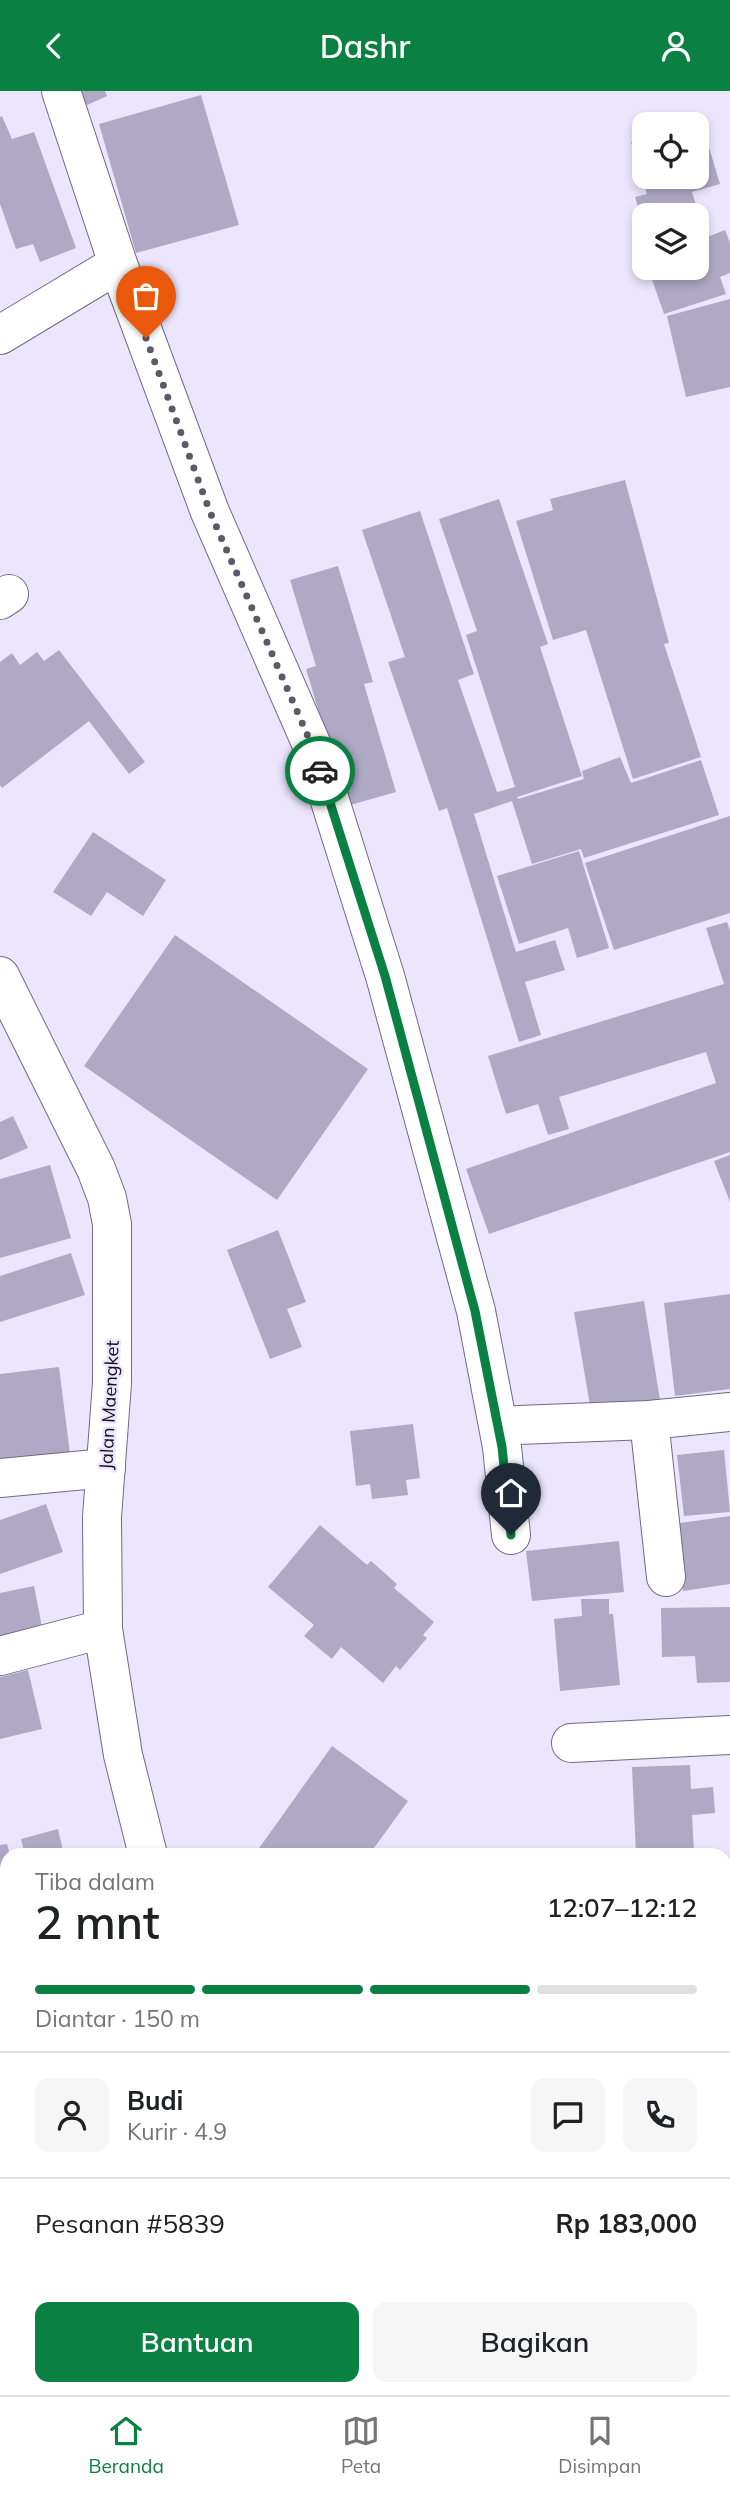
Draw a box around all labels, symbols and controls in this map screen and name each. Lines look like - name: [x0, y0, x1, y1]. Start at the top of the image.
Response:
- text: Dashr: [320, 26, 410, 66]
- icon: back: [35, 27, 73, 65]
- icon: person: [657, 27, 695, 65]
- map controls: [632, 112, 709, 280]
- button: locate: [632, 112, 709, 189]
- button: layers: [632, 203, 709, 280]
- pin: [116, 266, 176, 338]
- icon: bag: [127, 277, 165, 315]
- courier: [285, 736, 355, 806]
- icon: car: [301, 752, 339, 790]
- street label: Jalan Maengket: [94, 1340, 124, 1470]
- pin: [481, 1463, 541, 1535]
- icon: home: [492, 1474, 530, 1512]
- text: Tiba dalam: [35, 1867, 155, 1896]
- text: 12:07–12:12: [547, 1891, 697, 1924]
- text: 2 mnt: [35, 1893, 160, 1951]
- text: Diantar · 150 m: [35, 2004, 200, 2033]
- button: person: [35, 2078, 109, 2152]
- button: chat: [531, 2078, 605, 2152]
- button: phone: [623, 2078, 697, 2152]
- text: Budi: [127, 2084, 183, 2117]
- text: Kurir · 4.9: [127, 2117, 227, 2146]
- text: Pesanan #5839: [35, 2207, 225, 2240]
- text: Rp 183,000: [555, 2207, 697, 2240]
- button: Bantuan: [35, 2302, 359, 2382]
- button: Bagikan: [373, 2302, 697, 2382]
- tab: Beranda: [88, 2412, 164, 2478]
- tab: Peta: [341, 2412, 381, 2478]
- tab: Disimpan: [558, 2412, 641, 2478]

